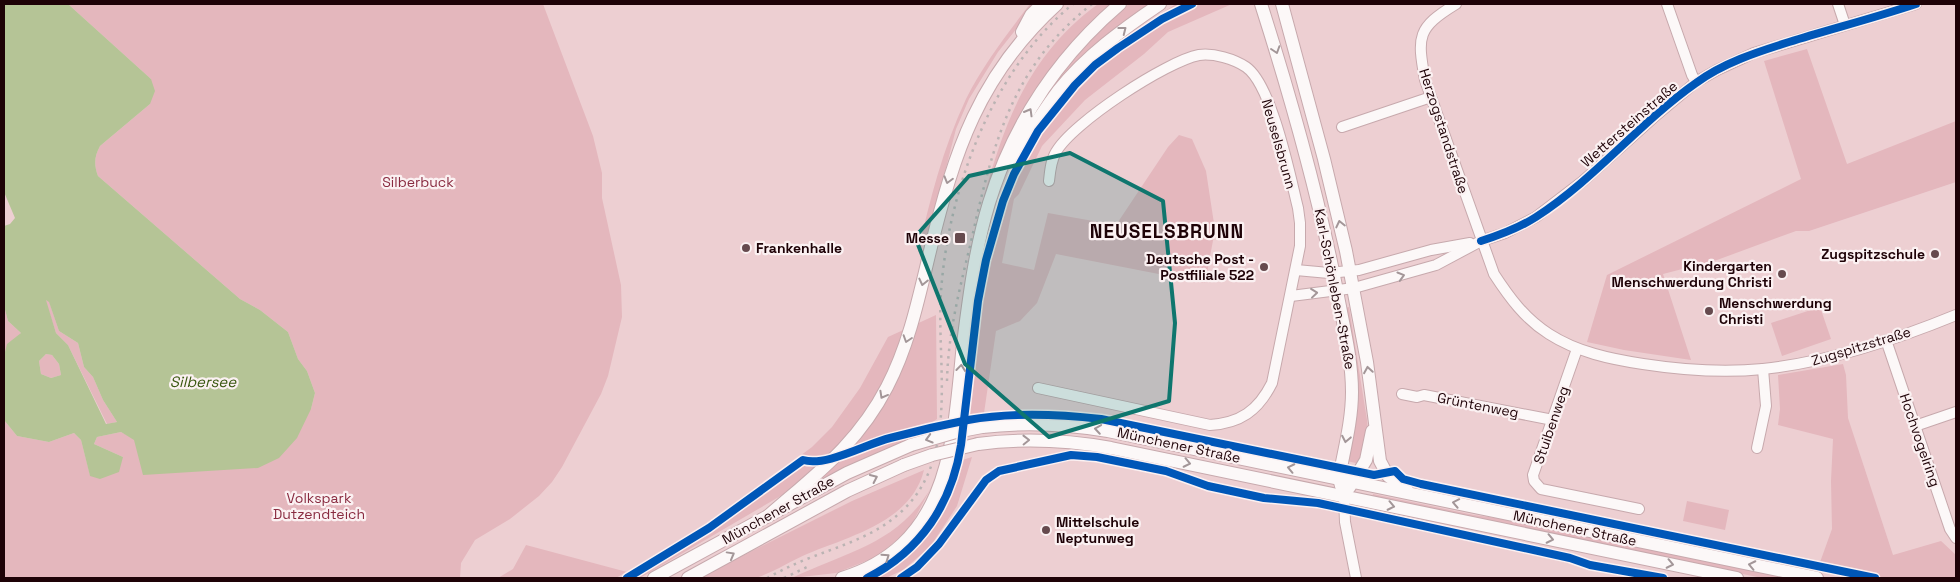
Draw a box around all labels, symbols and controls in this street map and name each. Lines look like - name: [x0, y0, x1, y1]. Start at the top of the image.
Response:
- one-way arrow: [1117, 27, 1127, 36]
- one-way arrow: [1270, 45, 1280, 54]
- street label: Herzogstandstraße: [1415, 66, 1473, 196]
- street label: Wettersteinstraße: [1577, 77, 1681, 171]
- street label: Neuselsbrunn: [1258, 97, 1300, 191]
- one-way arrow: [1022, 109, 1032, 118]
- park label: Silberbuck: [382, 173, 454, 191]
- one-way arrow: [944, 175, 954, 183]
- street label: Karl-Schönleben-Straße: [1311, 207, 1359, 371]
- district label: NEUSELSBRUNN: [1090, 219, 1244, 244]
- one-way arrow: [1335, 219, 1346, 228]
- place label: Messe: [906, 229, 949, 247]
- marker: Messe: [953, 231, 967, 245]
- place label: Frankenhalle: [756, 239, 842, 257]
- marker: Frankenhalle: [740, 242, 752, 254]
- place label: Zugspitzschule: [1821, 245, 1925, 263]
- marker: Zugspitzschule: [1929, 248, 1941, 260]
- place label: Deutsche Post - Postfiliale 522: [1146, 250, 1254, 284]
- place label: Kindergarten Menschwerdung Christi: [1612, 257, 1772, 291]
- marker: Deutsche Post - Postfiliale 522: [1258, 261, 1270, 273]
- marker: Kindergarten Menschwerdung Christi: [1776, 268, 1788, 280]
- one-way arrow: [1396, 271, 1404, 281]
- one-way arrow: [918, 277, 929, 286]
- one-way arrow: [1310, 288, 1318, 299]
- place label: Menschwerdung Christi: [1719, 294, 1832, 328]
- marker: Menschwerdung Christi: [1703, 305, 1715, 317]
- street label: Zugspitzstraße: [1809, 322, 1913, 370]
- one-way arrow: [903, 334, 913, 342]
- one-way arrow: [955, 364, 966, 372]
- one-way arrow: [1363, 366, 1374, 374]
- water label: Silbersee: [170, 372, 237, 391]
- street label: Stuibenweg: [1529, 384, 1573, 466]
- street label: Grüntenweg: [1436, 388, 1520, 422]
- one-way arrow: [879, 390, 889, 399]
- street label: Hochvogelring: [1896, 391, 1944, 489]
- street label: Münchener Straße: [1116, 423, 1242, 467]
- one-way arrow: [1093, 425, 1102, 435]
- one-way arrow: [925, 434, 934, 444]
- one-way arrow: [1022, 435, 1030, 445]
- one-way arrow: [1342, 435, 1352, 444]
- one-way arrow: [1182, 457, 1191, 468]
- one-way arrow: [1287, 464, 1296, 474]
- street label: Münchener Straße: [719, 472, 837, 548]
- one-way arrow: [869, 474, 878, 485]
- park label: Volkspark Dutzendteich: [273, 489, 365, 523]
- one-way arrow: [1451, 498, 1460, 509]
- one-way arrow: [1387, 500, 1396, 511]
- street label: Münchener Straße: [1512, 506, 1638, 550]
- place label: Mittelschule Neptunweg: [1056, 513, 1139, 547]
- marker: Mittelschule Neptunweg: [1040, 524, 1052, 536]
- one-way arrow: [1546, 533, 1555, 544]
- one-way arrow: [725, 551, 734, 561]
- one-way arrow: [880, 554, 889, 563]
- one-way arrow: [1666, 559, 1675, 569]
- one-way arrow: [1747, 560, 1756, 571]

